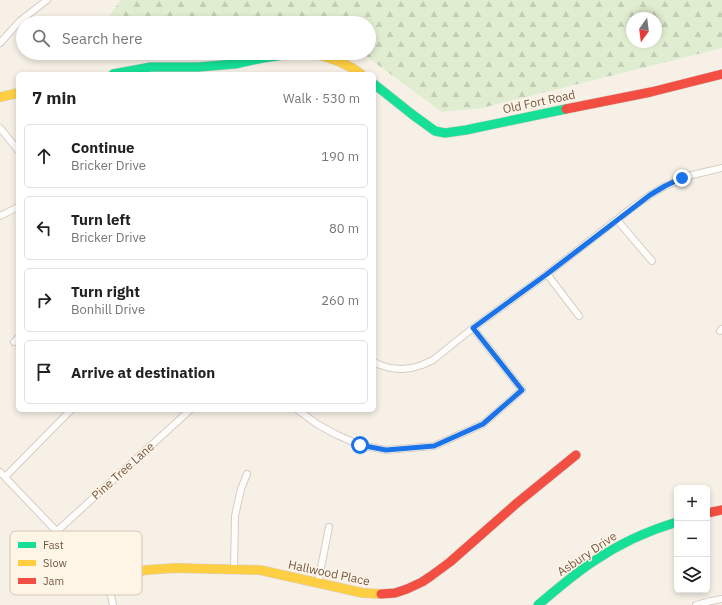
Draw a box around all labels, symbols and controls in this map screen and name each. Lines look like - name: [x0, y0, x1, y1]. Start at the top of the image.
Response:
- north arrow: [626, 12, 662, 48]
- search box: [16, 16, 376, 60]
- icon: search: [30, 27, 52, 49]
- text: Search here: [62, 29, 142, 48]
- text: 7 min: [32, 87, 76, 109]
- street label: Old Fort Road: [501, 87, 577, 117]
- text: Walk · 530 m: [283, 90, 360, 107]
- text: Continue: [71, 138, 135, 157]
- icon: ahead: [33, 145, 55, 167]
- text: 190 m: [321, 148, 359, 165]
- text: Bricker Drive: [71, 157, 146, 174]
- route end: [673, 169, 691, 187]
- text: Turn left: [71, 210, 131, 229]
- icon: left: [33, 217, 55, 239]
- text: 80 m: [329, 220, 359, 237]
- text: Bricker Drive: [71, 229, 146, 246]
- text: Turn right: [71, 282, 140, 301]
- icon: right: [33, 289, 55, 311]
- text: 260 m: [321, 292, 359, 309]
- text: Bonhill Drive: [71, 301, 145, 318]
- icon: arrive: [33, 361, 55, 383]
- text: Arrive at destination: [71, 363, 215, 382]
- route start: [351, 436, 369, 454]
- street label: Pine Tree Lane: [88, 438, 157, 503]
- map controls: [674, 485, 710, 593]
- button: +: [674, 485, 710, 521]
- button: −: [674, 521, 710, 557]
- street label: Asbury Drive: [554, 528, 620, 579]
- legend: [10, 531, 142, 595]
- text: Fast: [43, 538, 64, 552]
- text: Slow: [43, 556, 67, 570]
- street label: Hallwood Place: [287, 557, 372, 589]
- button: layers: [674, 557, 710, 593]
- text: Jam: [43, 574, 64, 588]

